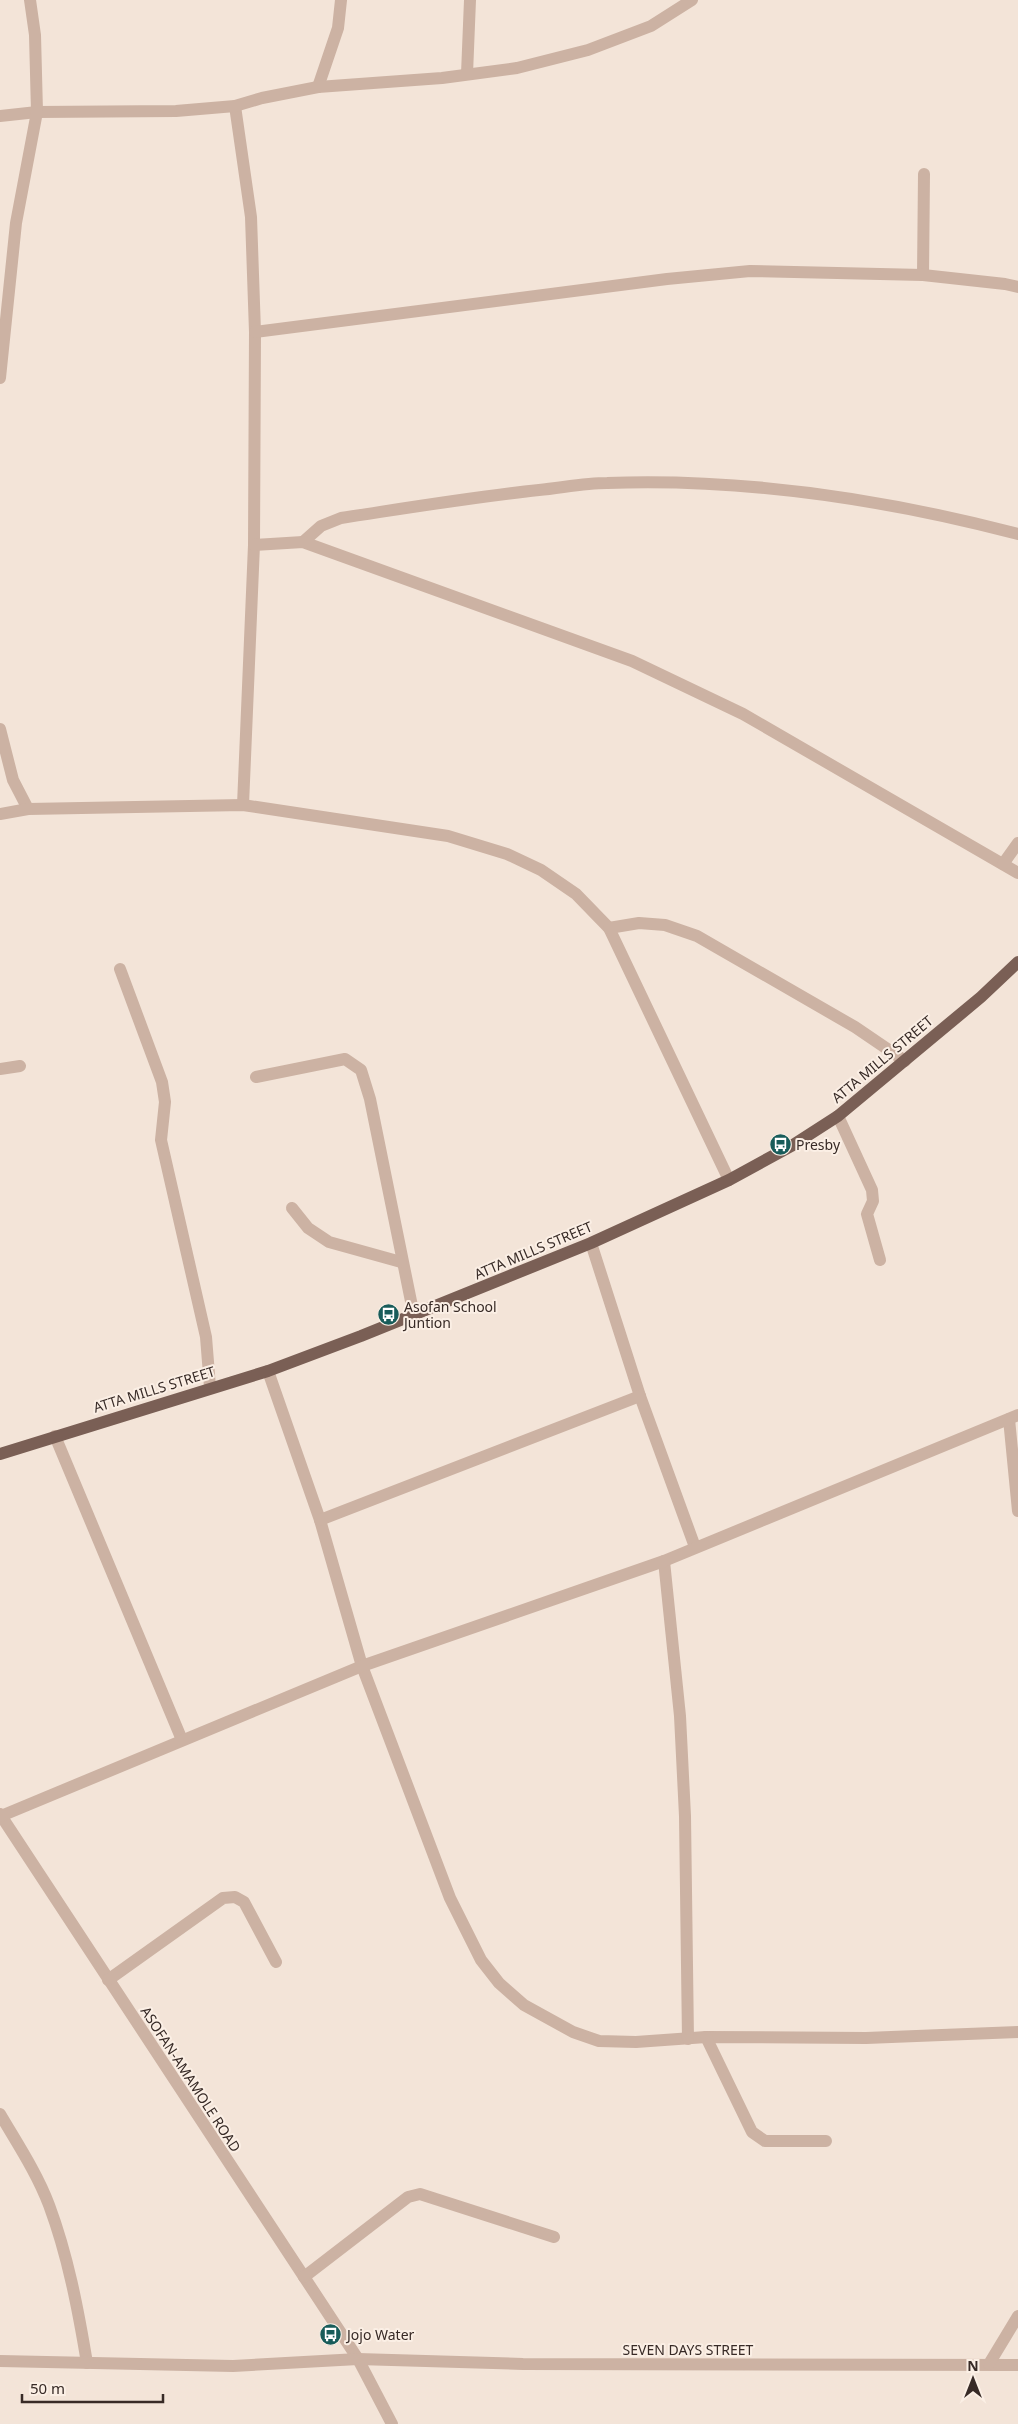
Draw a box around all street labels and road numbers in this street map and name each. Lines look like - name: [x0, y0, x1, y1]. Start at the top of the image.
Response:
- street label: ATTA MILLS STREET: [827, 1011, 937, 1107]
- street label: ATTA MILLS STREET: [471, 1216, 595, 1283]
- street label: ATTA MILLS STREET: [91, 1361, 217, 1417]
- street label: ASOFAN-AMAMOLE ROAD: [137, 2002, 245, 2156]
- street label: SEVEN DAYS STREET: [623, 2340, 754, 2359]

